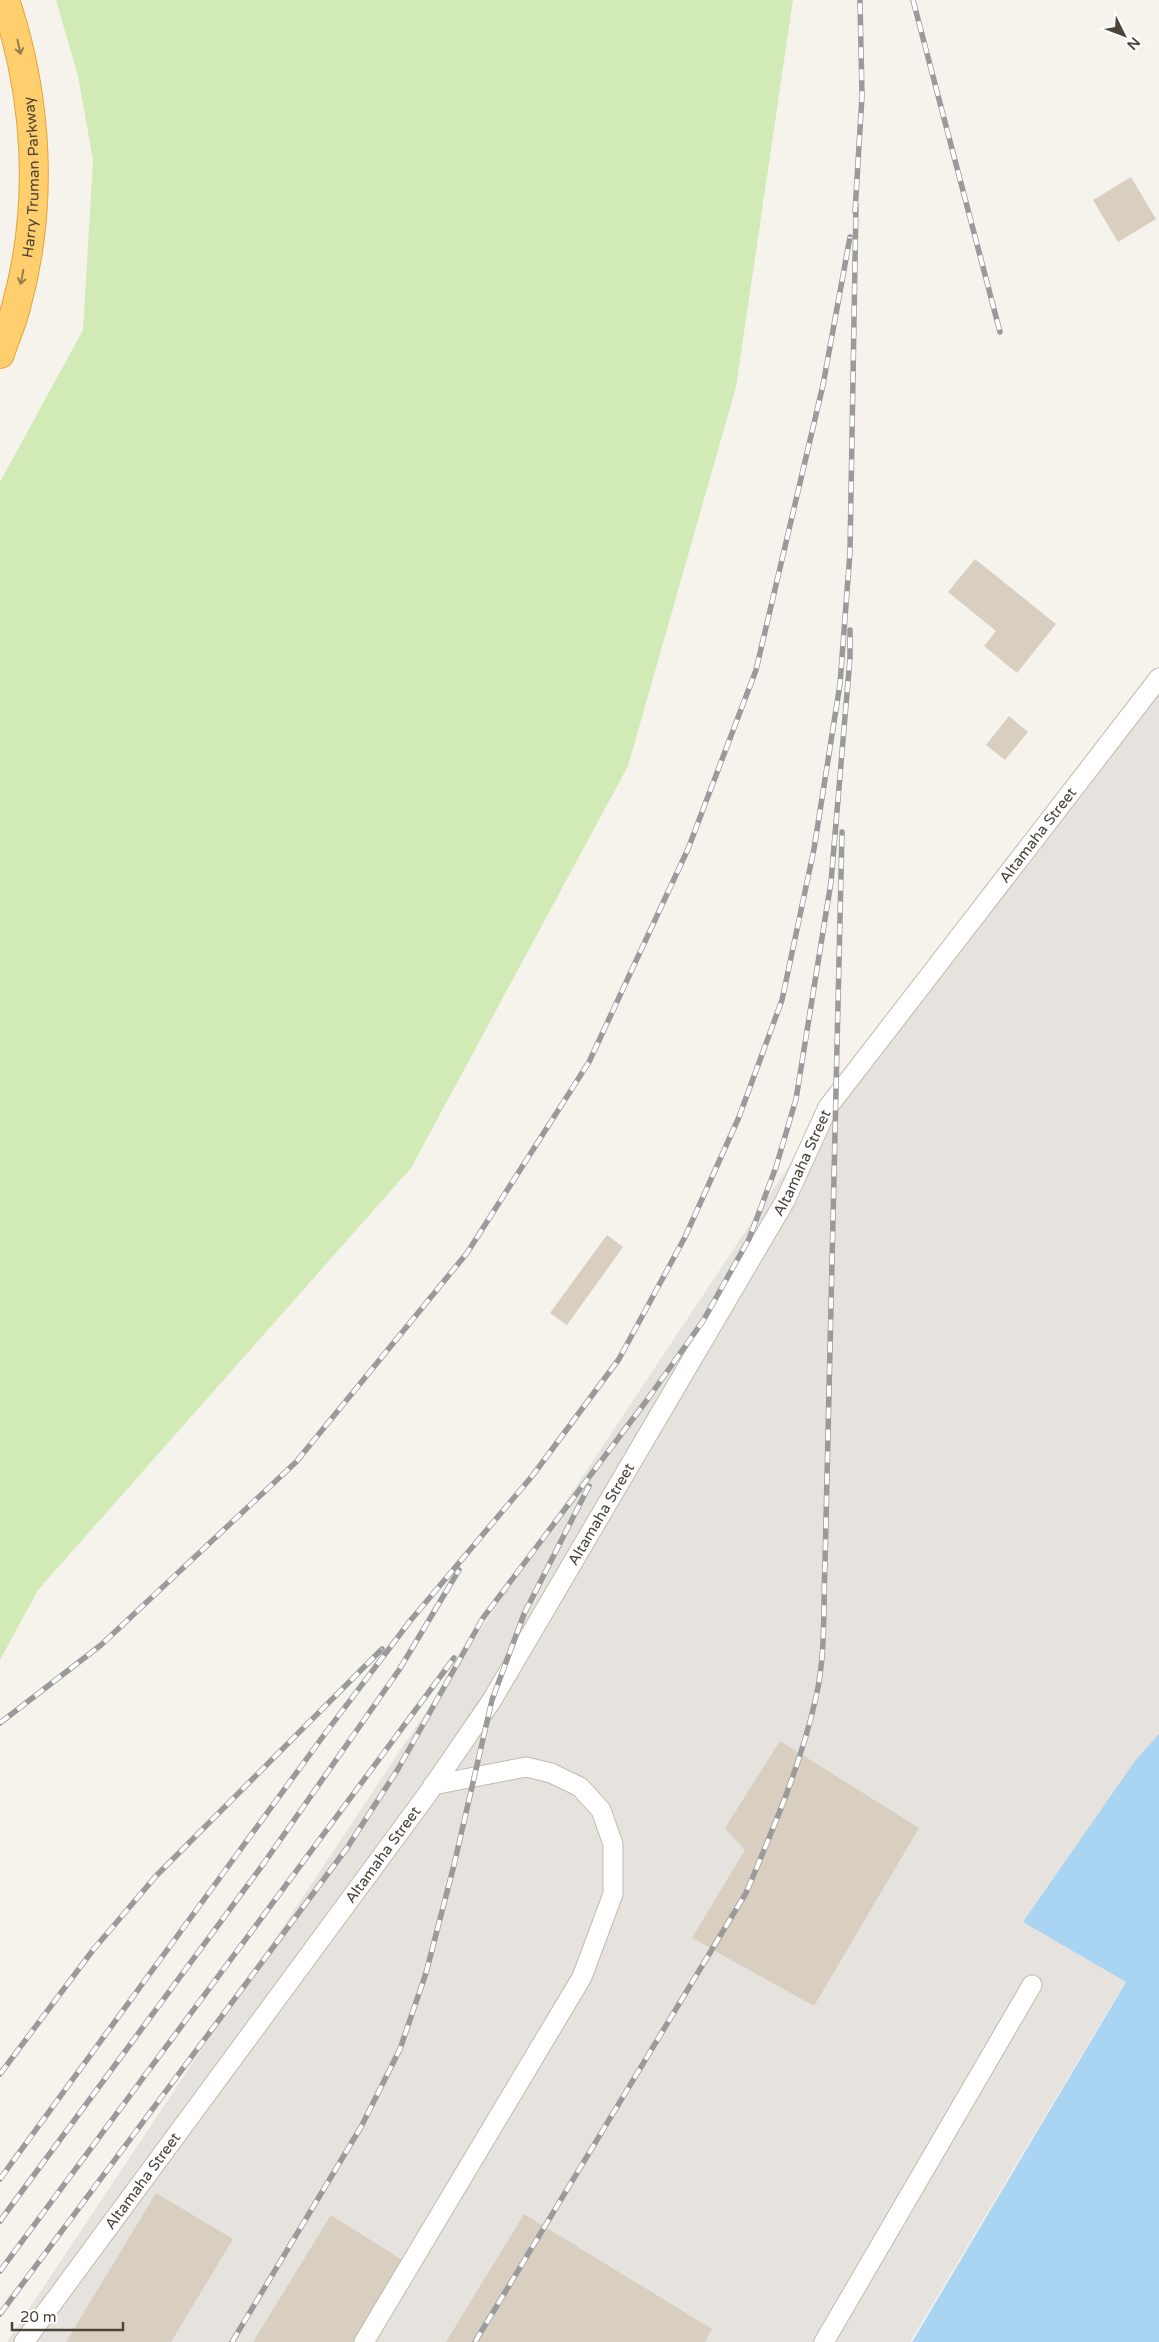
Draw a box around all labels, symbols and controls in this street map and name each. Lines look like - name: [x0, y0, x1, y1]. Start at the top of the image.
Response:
- north arrow: [1099, 10, 1149, 60]
- text: N: [1123, 33, 1143, 53]
- one-way arrow: [14, 38, 24, 54]
- street label: Harry Truman Parkway: [18, 95, 43, 259]
- one-way arrow: [17, 268, 27, 284]
- street label: Altamaha Street: [995, 784, 1080, 886]
- street label: Altamaha Street: [769, 1106, 835, 1219]
- street label: Altamaha Street: [564, 1460, 638, 1569]
- street label: Altamaha Street: [341, 1803, 424, 1907]
- street label: Altamaha Street: [101, 2129, 184, 2233]
- scale bar: [12, 2300, 124, 2332]
- text: 20 m: [20, 2308, 57, 2326]

